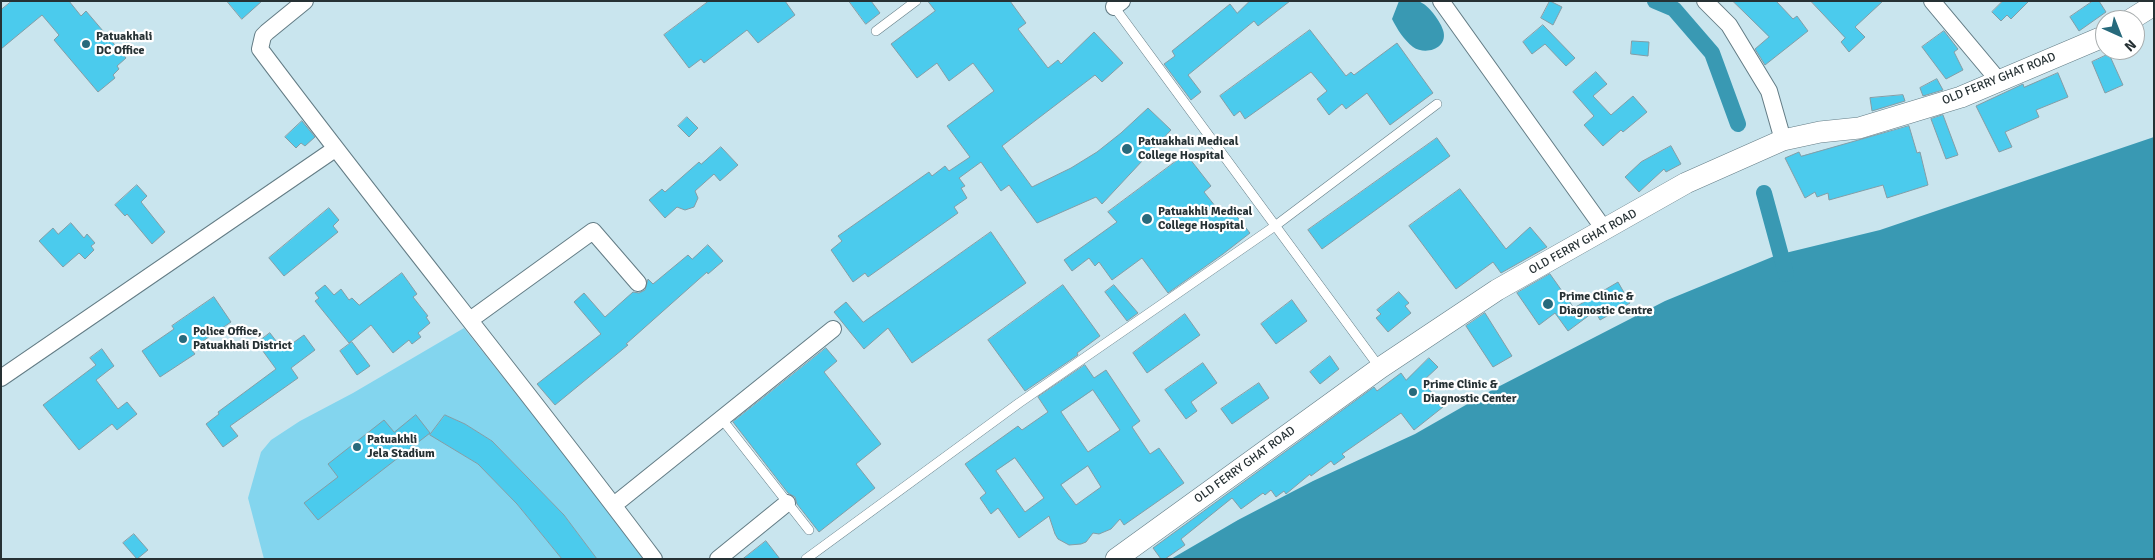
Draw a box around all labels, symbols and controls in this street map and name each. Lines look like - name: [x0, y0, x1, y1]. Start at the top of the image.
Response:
- north arrow: [2095, 10, 2145, 60]
- place label: Patuakhali DC Office: [96, 30, 152, 58]
- text: N: [2121, 36, 2139, 55]
- marker: Patuakhali DC Office: [80, 38, 92, 50]
- street label: OLD FERRY GHAT ROAD: [1940, 50, 2058, 108]
- place label: Patuakhali Medical College Hospital: [1138, 135, 1238, 163]
- marker: Patuakhali Medical College Hospital: [1120, 142, 1134, 156]
- place label: Patuakhli Medical College Hospital: [1158, 205, 1252, 233]
- street label: OLD FERRY GHAT ROAD: [1527, 206, 1639, 278]
- marker: Patuakhli Medical College Hospital: [1140, 212, 1154, 226]
- place label: Prime Clinic & Diagnostic Centre: [1559, 290, 1652, 318]
- marker: Prime Clinic & Diagnostic Centre: [1541, 297, 1555, 311]
- place label: Police Office, Patuakhali District: [193, 325, 292, 353]
- marker: Police Office, Patuakhali District: [177, 333, 189, 345]
- place label: Prime Clinic & Diagnostic Center: [1423, 378, 1517, 406]
- marker: Prime Clinic & Diagnostic Center: [1407, 386, 1419, 398]
- street label: OLD FERRY GHAT ROAD: [1192, 424, 1298, 506]
- place label: Patuakhli Jela Stadium: [367, 433, 435, 461]
- marker: Patuakhli Jela Stadium: [351, 441, 363, 453]

